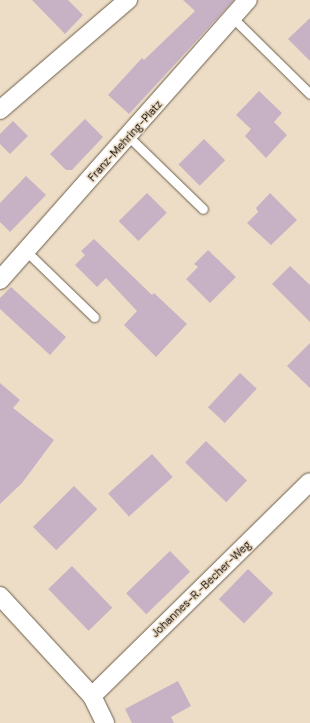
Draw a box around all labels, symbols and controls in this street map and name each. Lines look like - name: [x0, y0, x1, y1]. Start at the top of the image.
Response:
- street label: Franz-Mehring-Platz: [85, 98, 165, 184]
- street label: Johannes-R.-Becher-Weg: [149, 538, 253, 640]

